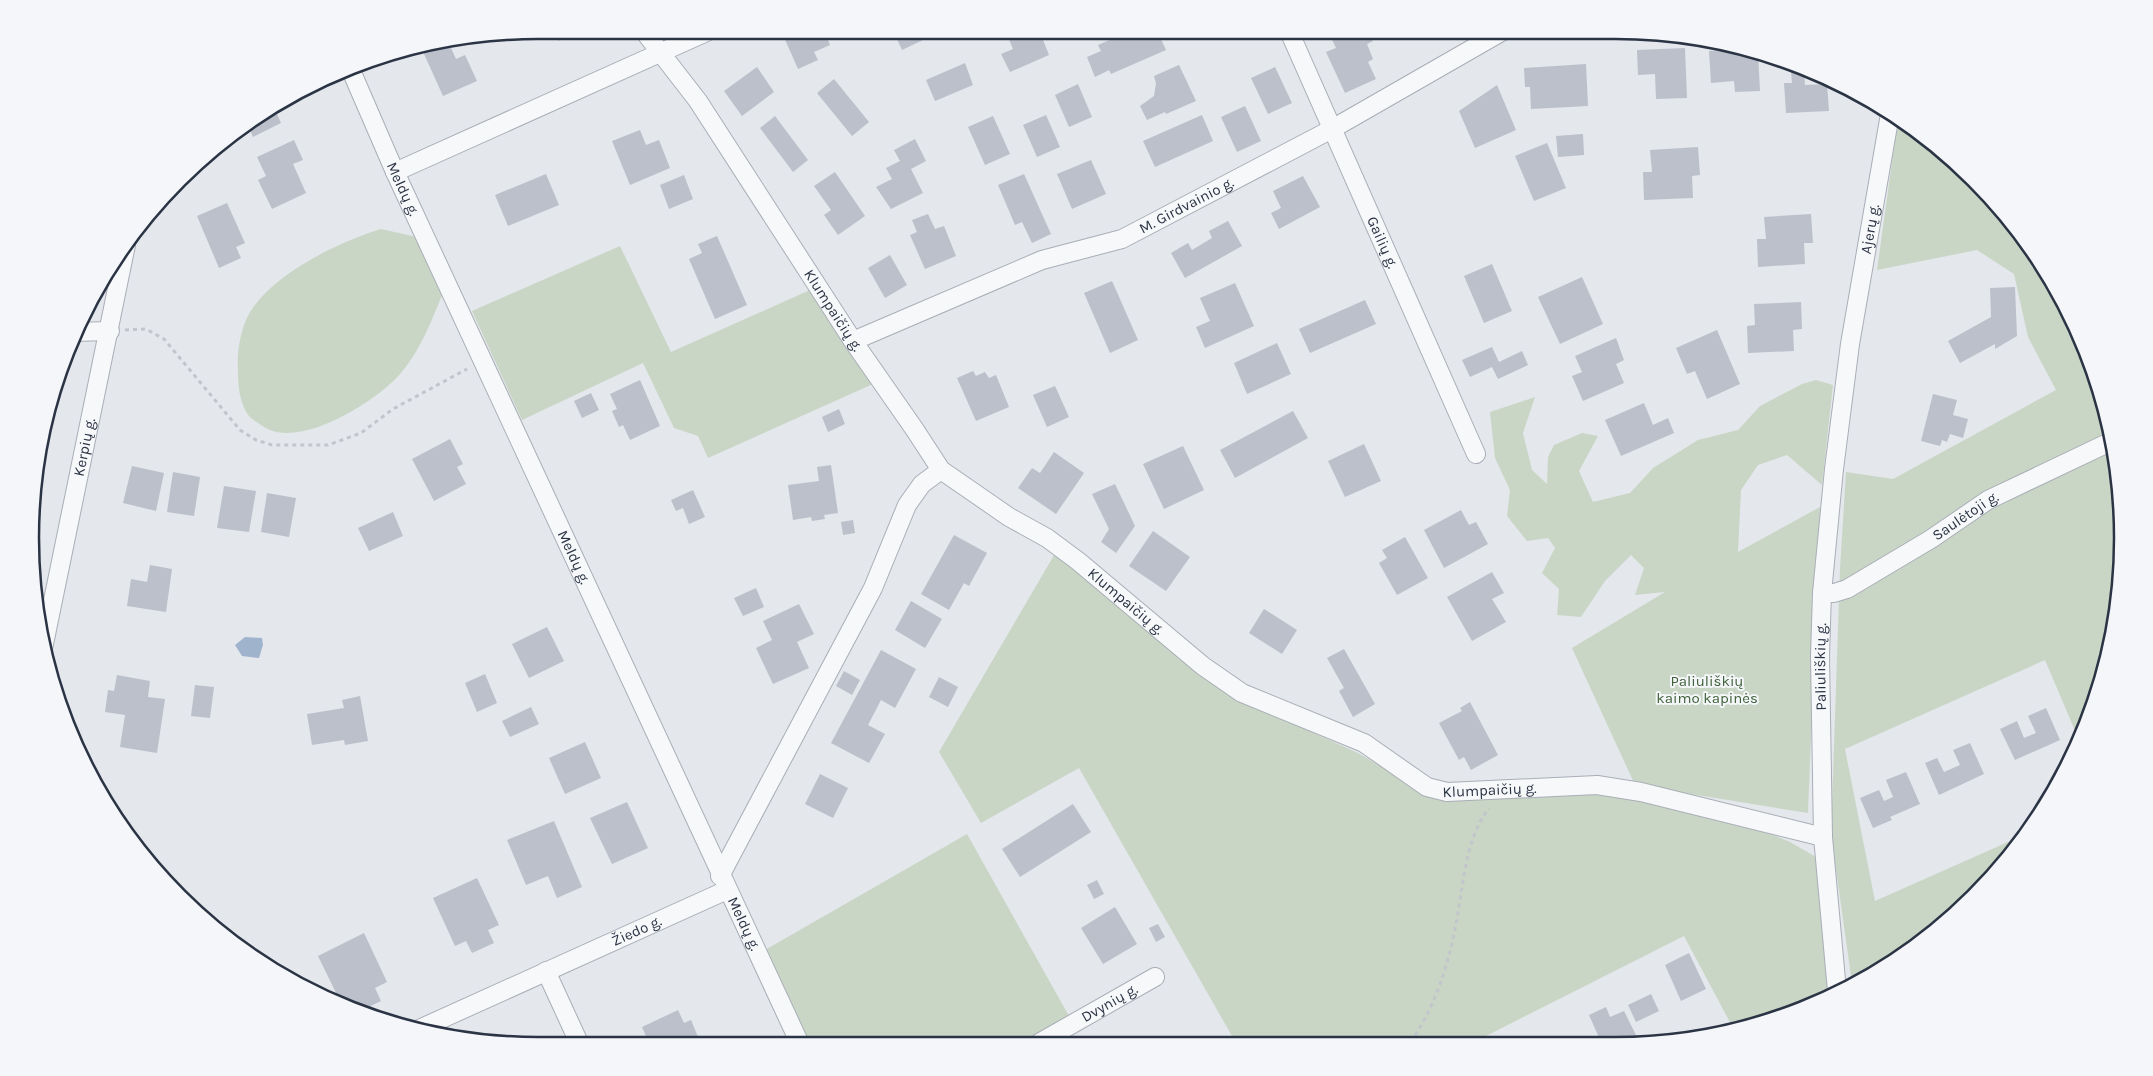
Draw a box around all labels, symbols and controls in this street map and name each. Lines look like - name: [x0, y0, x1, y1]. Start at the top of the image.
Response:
- street label: Meldų g.: [383, 159, 423, 219]
- street label: M. Girdvainio g.: [1136, 173, 1237, 237]
- street label: Ajerų g.: [1857, 202, 1883, 255]
- street label: Gailių g.: [1363, 214, 1402, 271]
- street label: Klumpaičių g.: [800, 266, 867, 355]
- street label: Kerpių g.: [70, 416, 99, 478]
- street label: Saulėtoji g.: [1929, 487, 2002, 544]
- street label: Meldų g.: [554, 527, 594, 587]
- street label: Klumpaičių g.: [1084, 564, 1168, 639]
- street label: Paliuliškių g.: [1811, 622, 1830, 711]
- park label: Paliuliškių kaimo kapinės: [1656, 672, 1758, 707]
- street label: Klumpaičių g.: [1442, 779, 1537, 801]
- street label: Meldų g.: [724, 894, 764, 954]
- street label: Žiedo g.: [609, 912, 665, 950]
- street label: Dvynių g.: [1078, 980, 1141, 1026]

